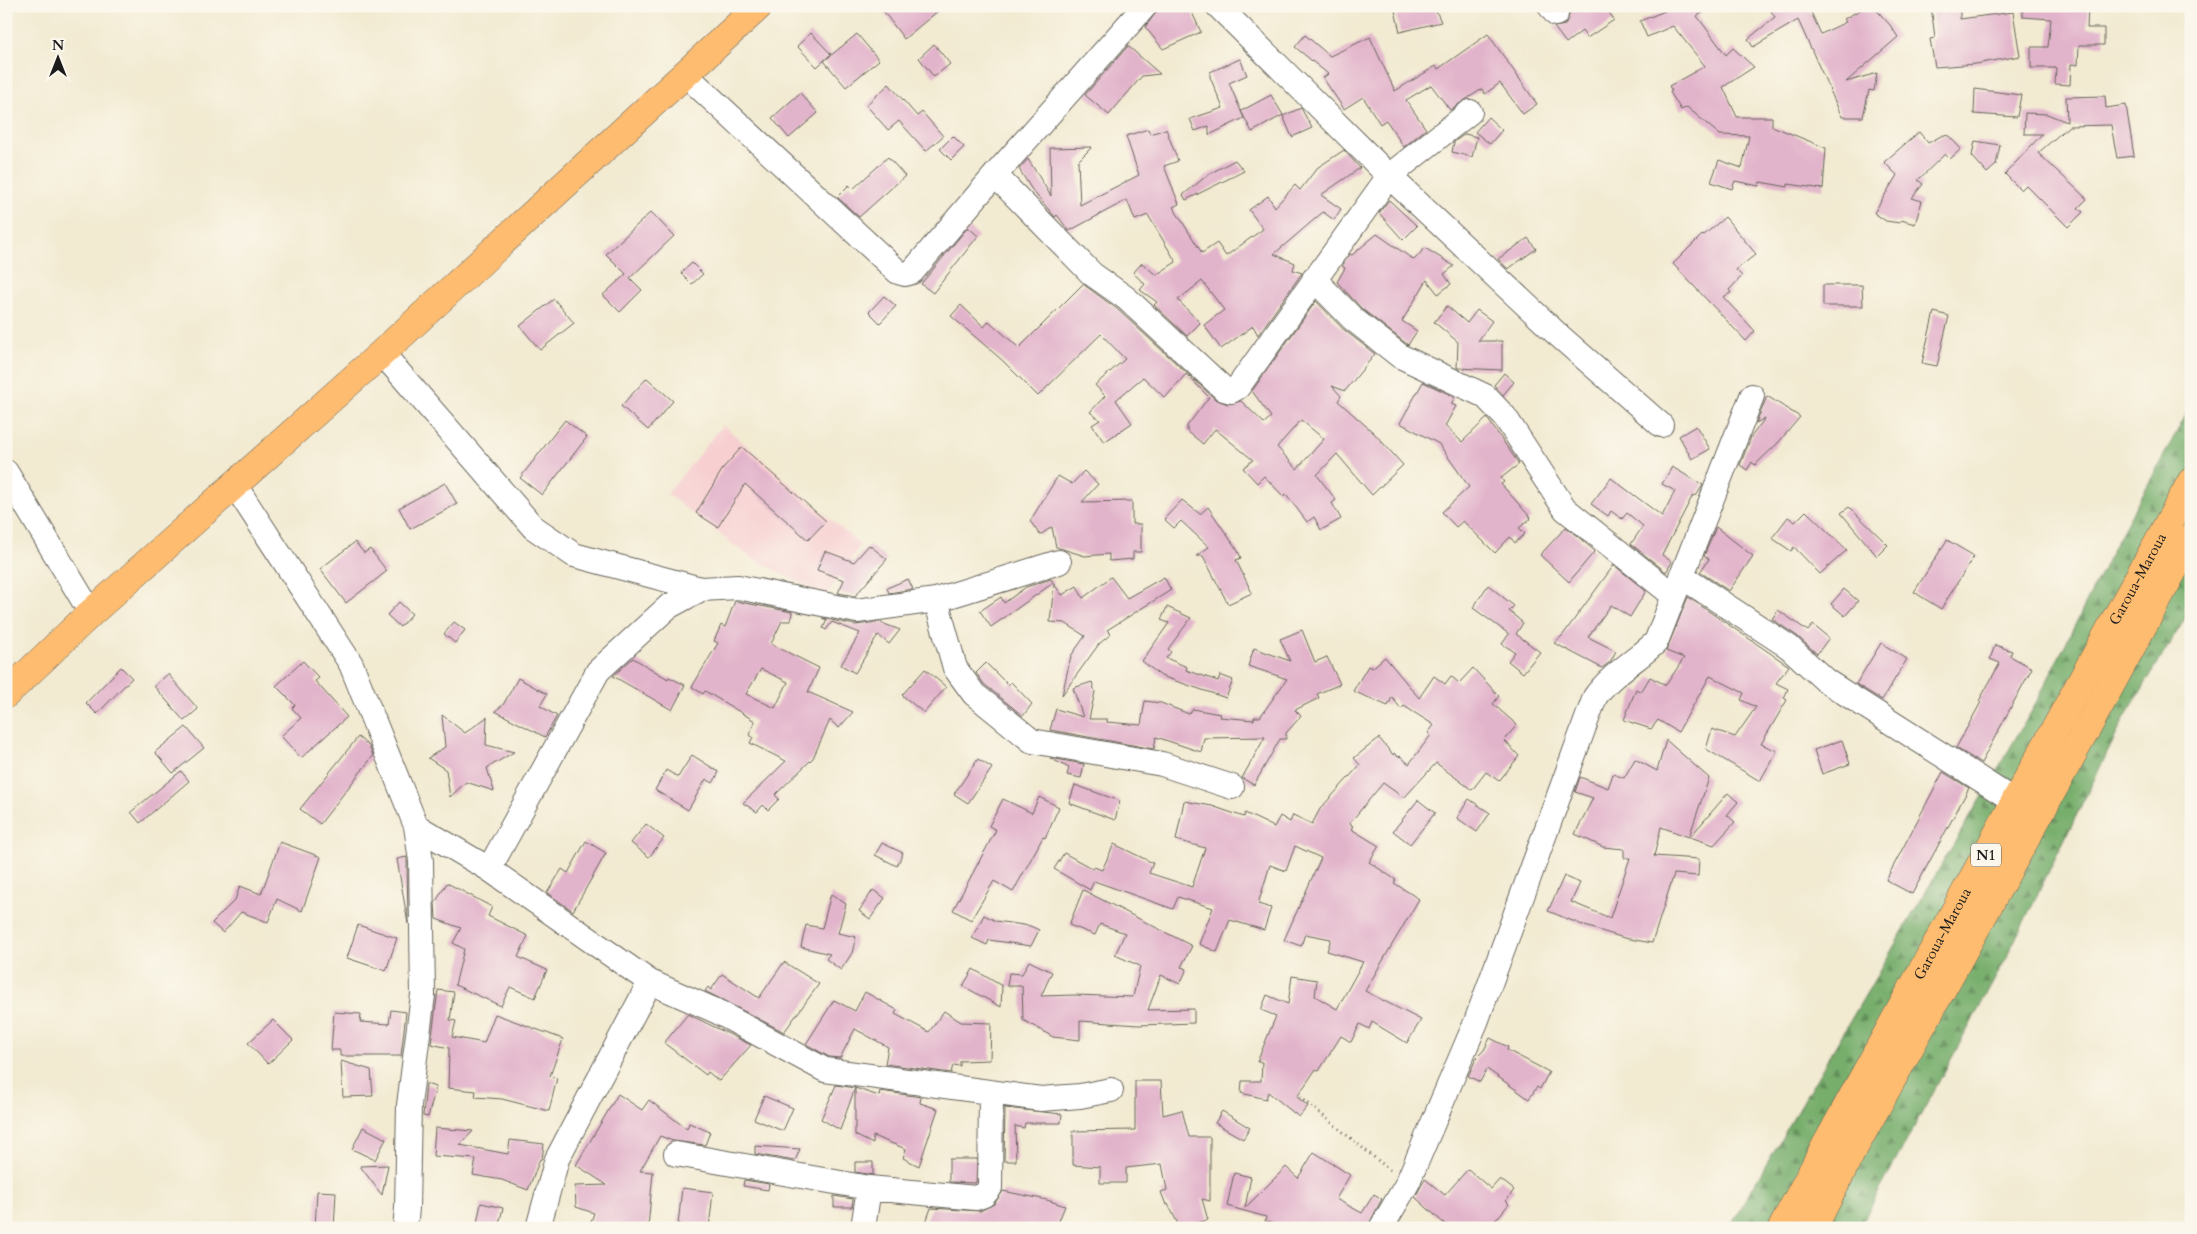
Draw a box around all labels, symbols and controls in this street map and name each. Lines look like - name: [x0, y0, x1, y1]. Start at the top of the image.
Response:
- north arrow: [32, 32, 82, 82]
- text: N: [52, 36, 64, 55]
- street label: Garoua-Maroua: [2104, 529, 2171, 629]
- road number: N1: [1971, 844, 2001, 866]
- street label: Garoua-Maroua: [1909, 884, 1976, 983]

